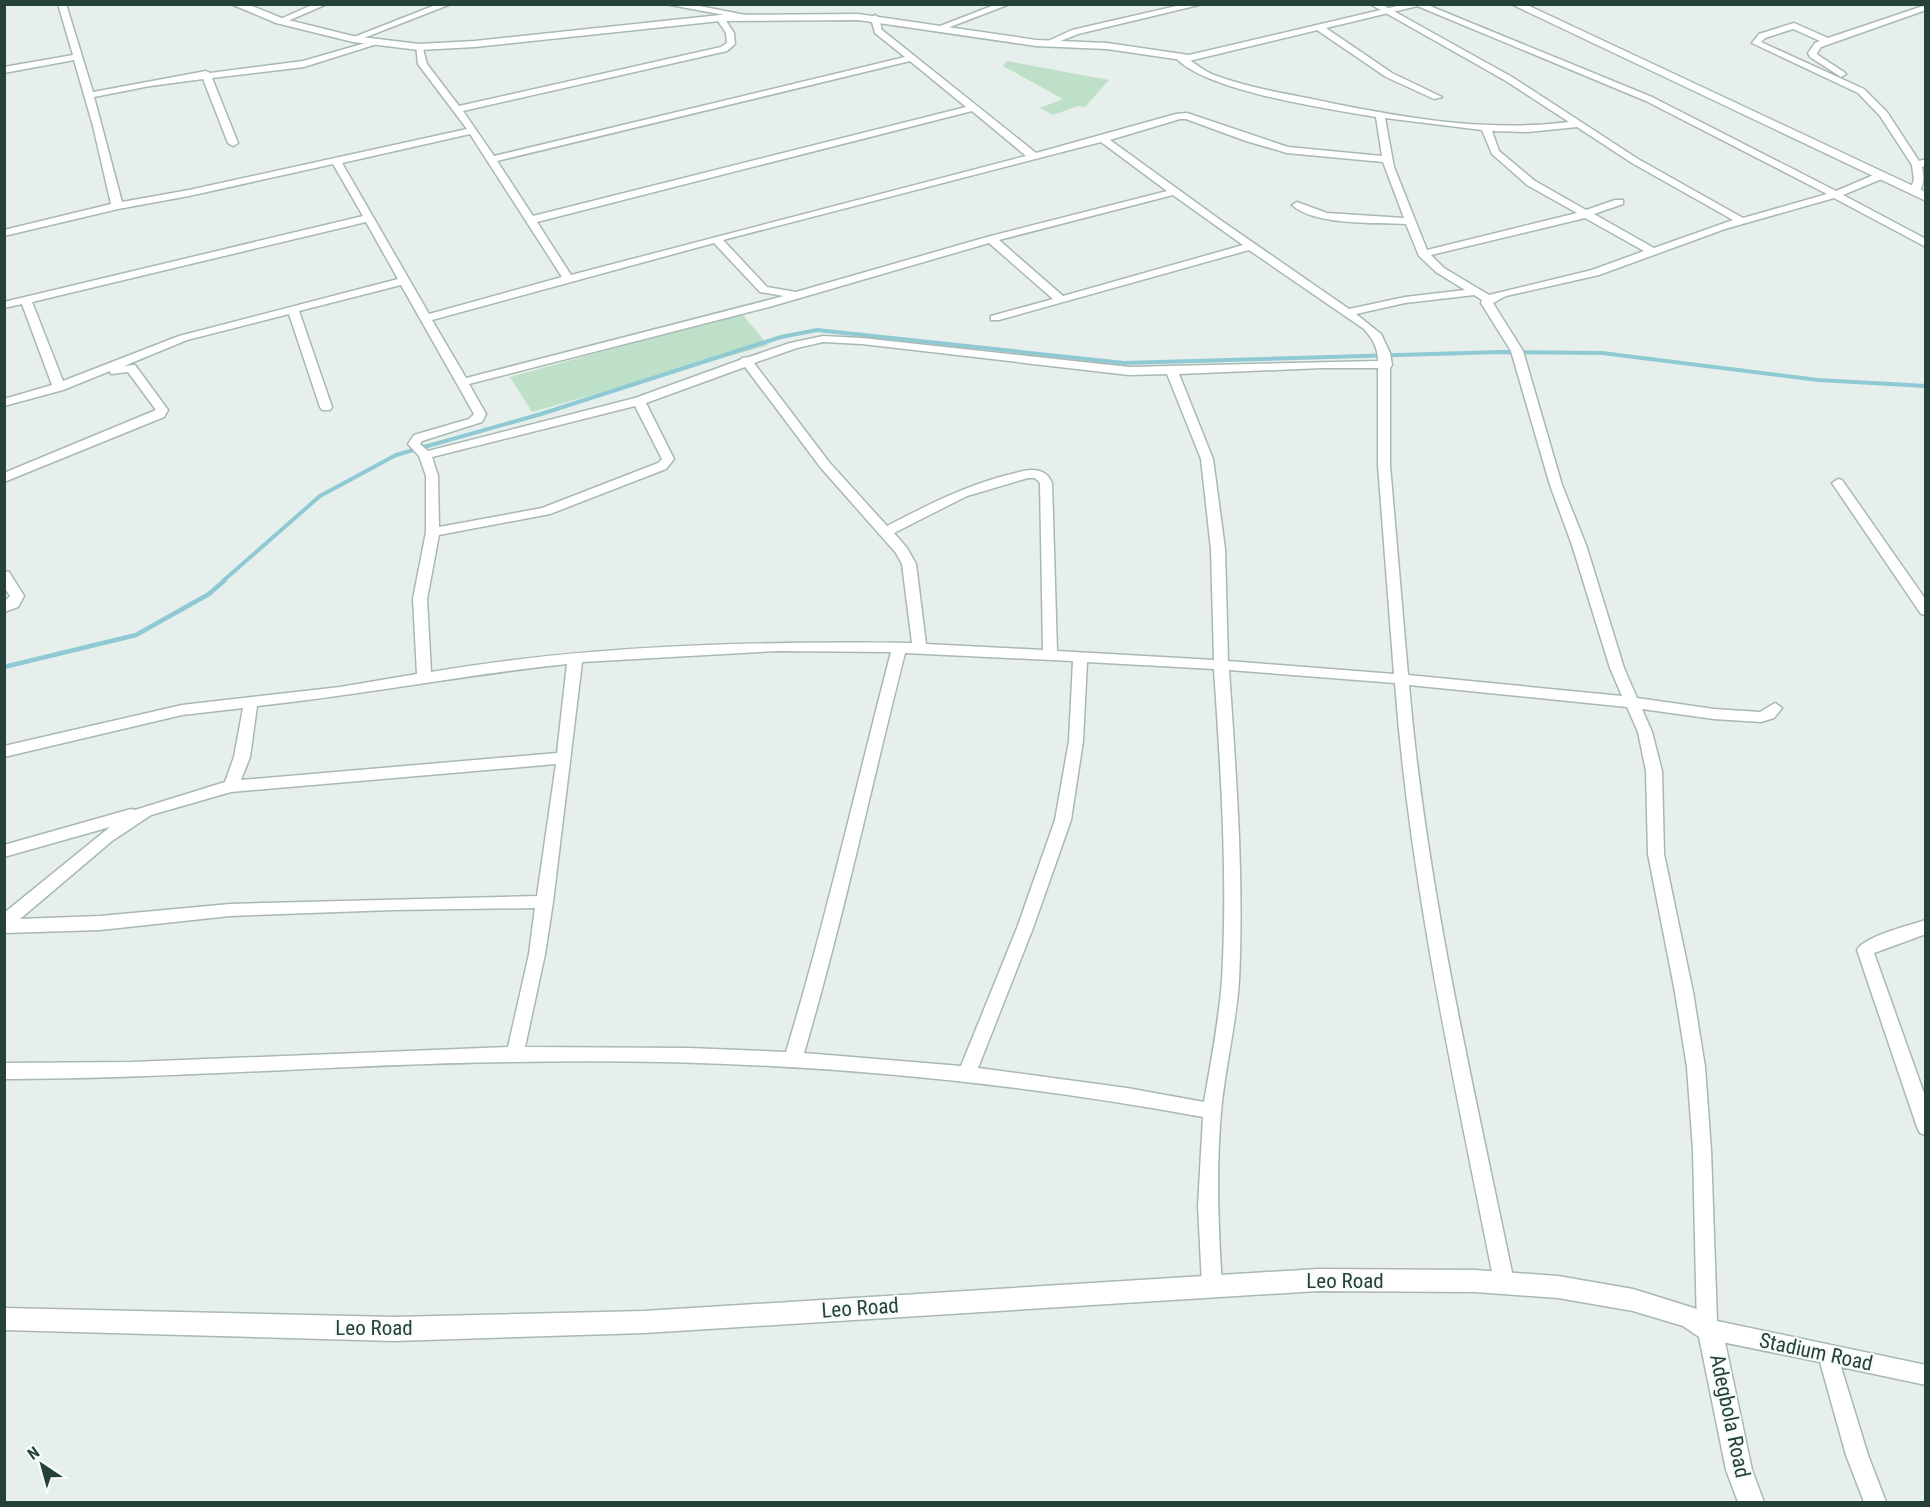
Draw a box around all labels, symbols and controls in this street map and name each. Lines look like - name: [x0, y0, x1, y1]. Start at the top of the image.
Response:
- street label: Leo Road: [1306, 1269, 1384, 1293]
- street label: Leo Road: [821, 1293, 899, 1323]
- street label: Leo Road: [335, 1316, 413, 1340]
- street label: Stadium Road: [1757, 1328, 1875, 1376]
- street label: Adegbola Road: [1705, 1352, 1755, 1480]
- north arrow: [12, 1435, 72, 1495]
- text: N: [24, 1443, 43, 1464]

